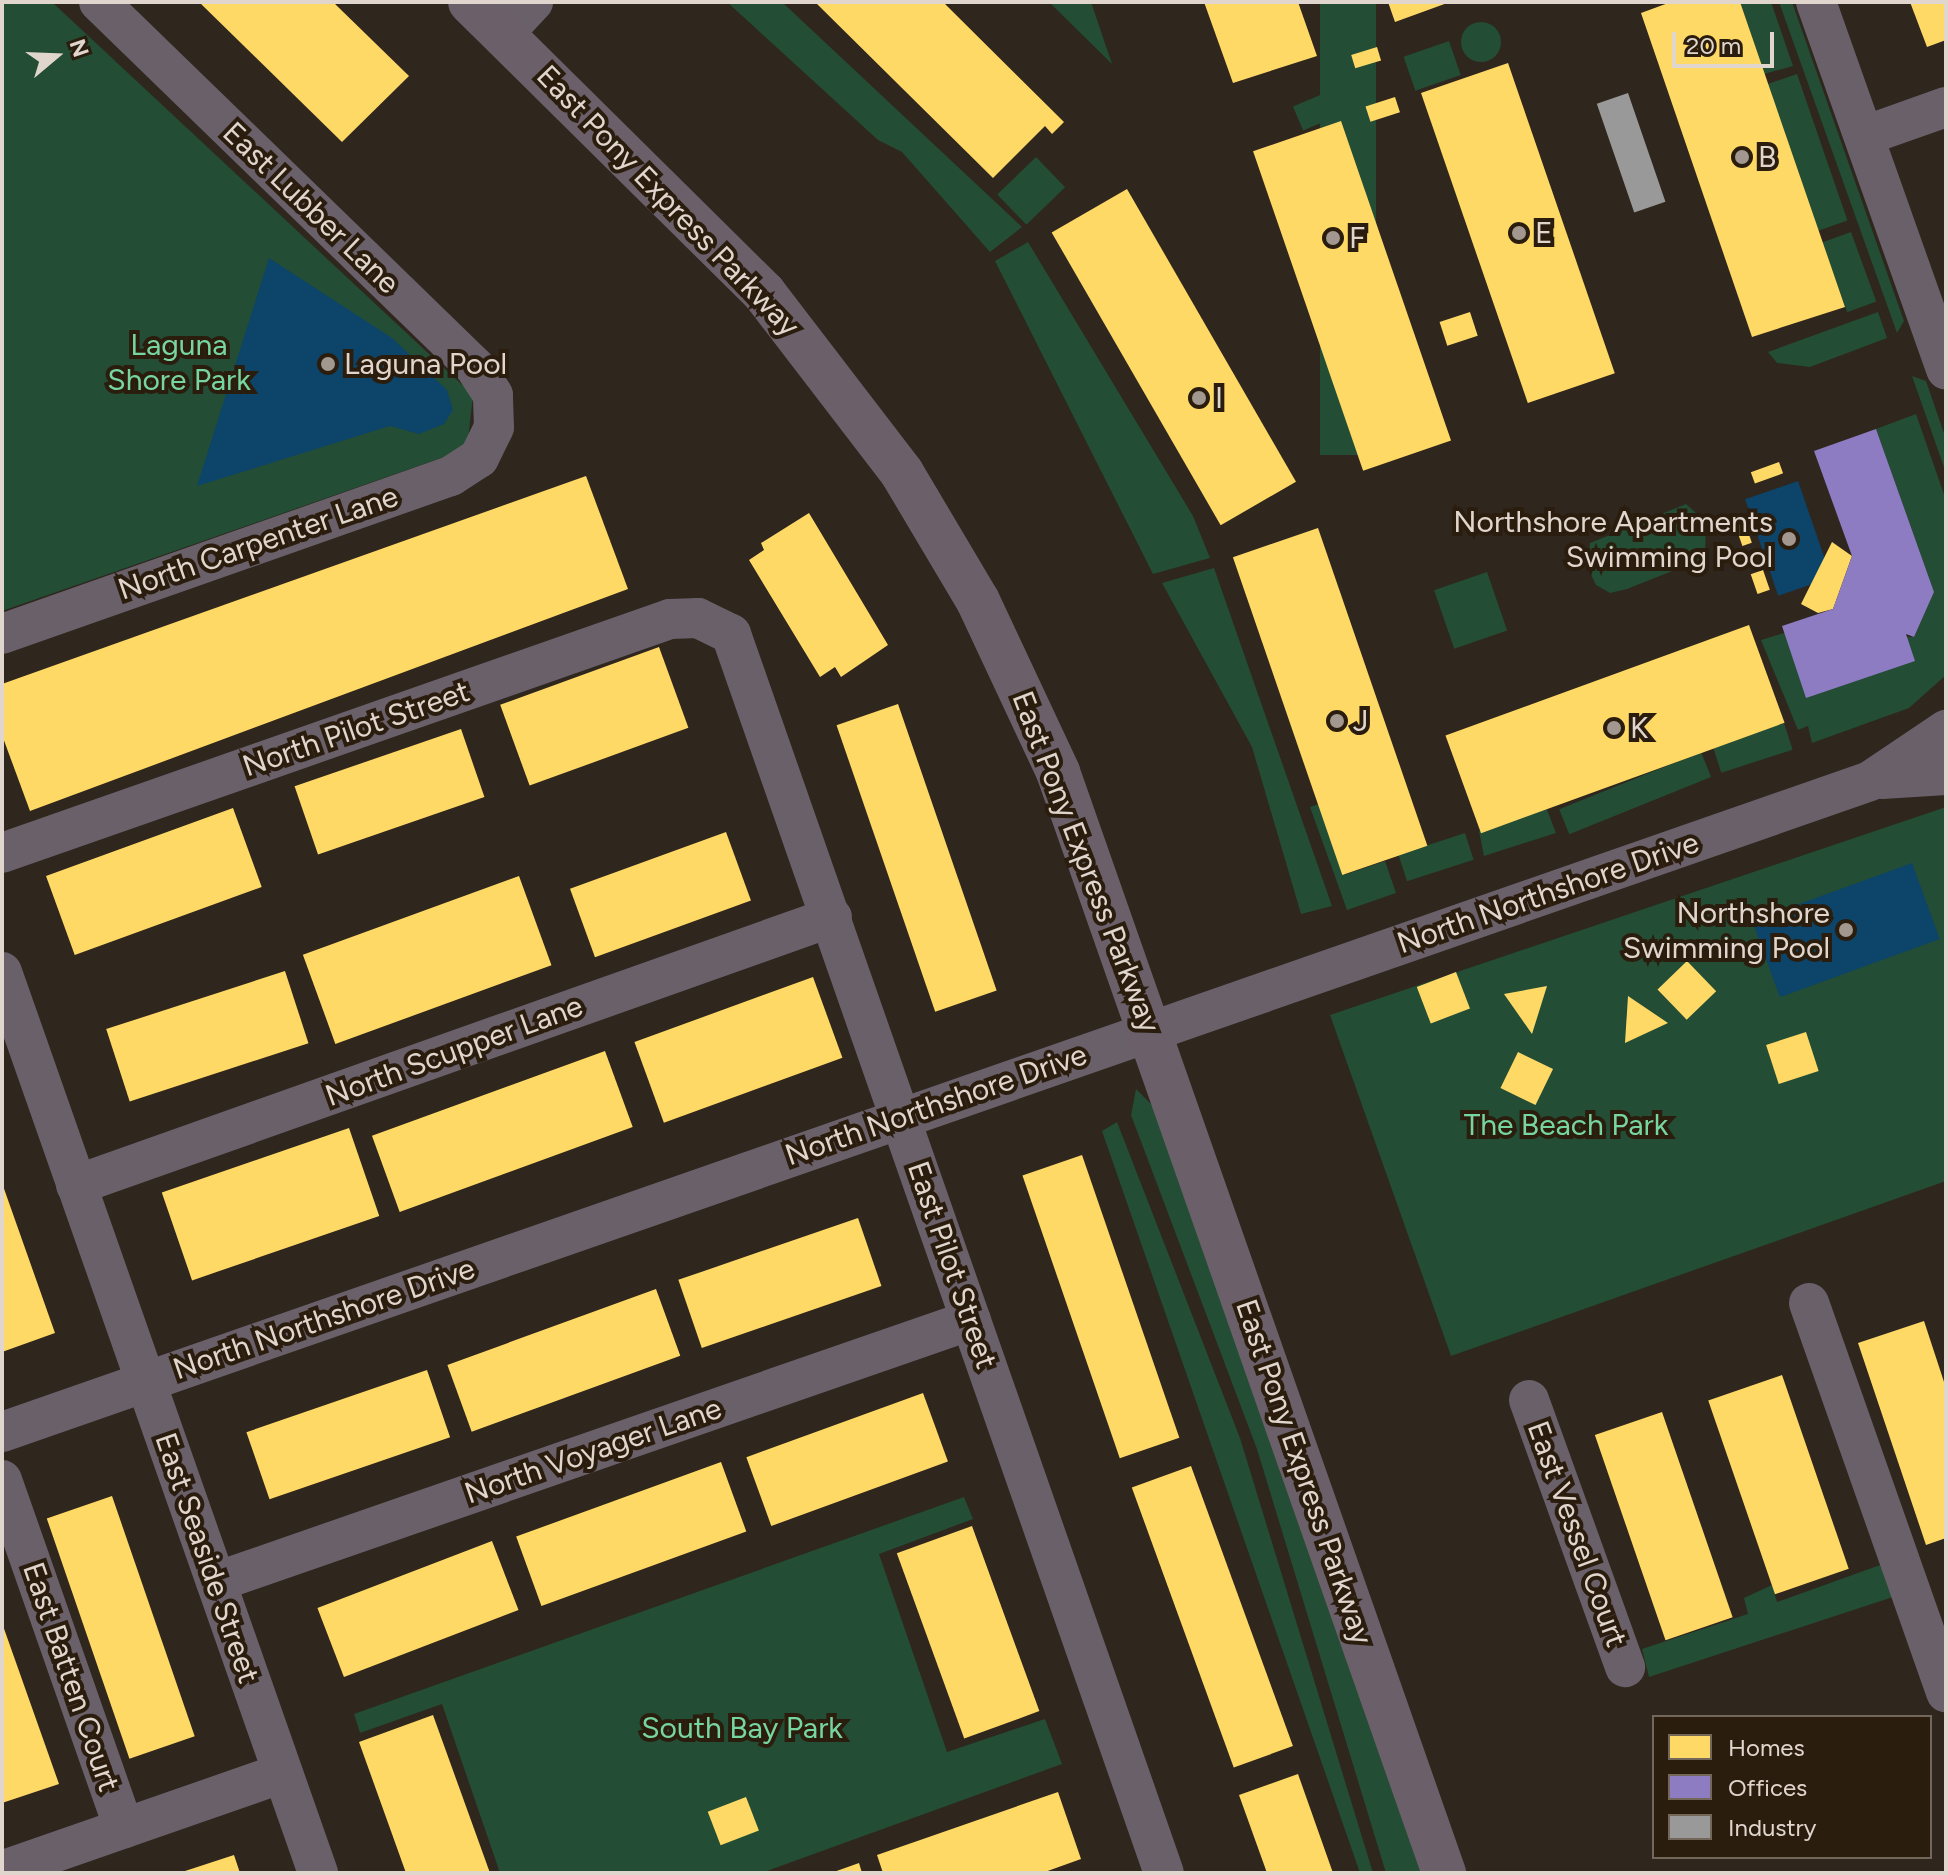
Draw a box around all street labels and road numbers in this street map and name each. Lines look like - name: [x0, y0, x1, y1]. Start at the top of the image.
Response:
- street label: East Pony Express Parkway: [529, 58, 807, 344]
- street label: East Lubber Lane: [215, 115, 407, 301]
- street label: North Carpenter Lane: [113, 478, 403, 608]
- street label: North Pilot Street: [238, 673, 474, 785]
- street label: East Pony Express Parkway: [1004, 686, 1168, 1038]
- street label: North Northshore Drive: [1393, 824, 1703, 962]
- street label: North Scupper Lane: [320, 988, 588, 1114]
- street label: North Northshore Drive: [781, 1036, 1091, 1174]
- street label: East Pilot Street: [900, 1157, 1004, 1373]
- street label: North Northshore Drive: [169, 1250, 479, 1388]
- street label: East Pony Express Parkway: [1228, 1295, 1380, 1649]
- street label: North Voyager Lane: [460, 1390, 726, 1512]
- street label: East Vessel Court: [1519, 1416, 1635, 1652]
- street label: East Seaside Street: [147, 1428, 267, 1688]
- street label: East Batten Court: [15, 1558, 127, 1796]

